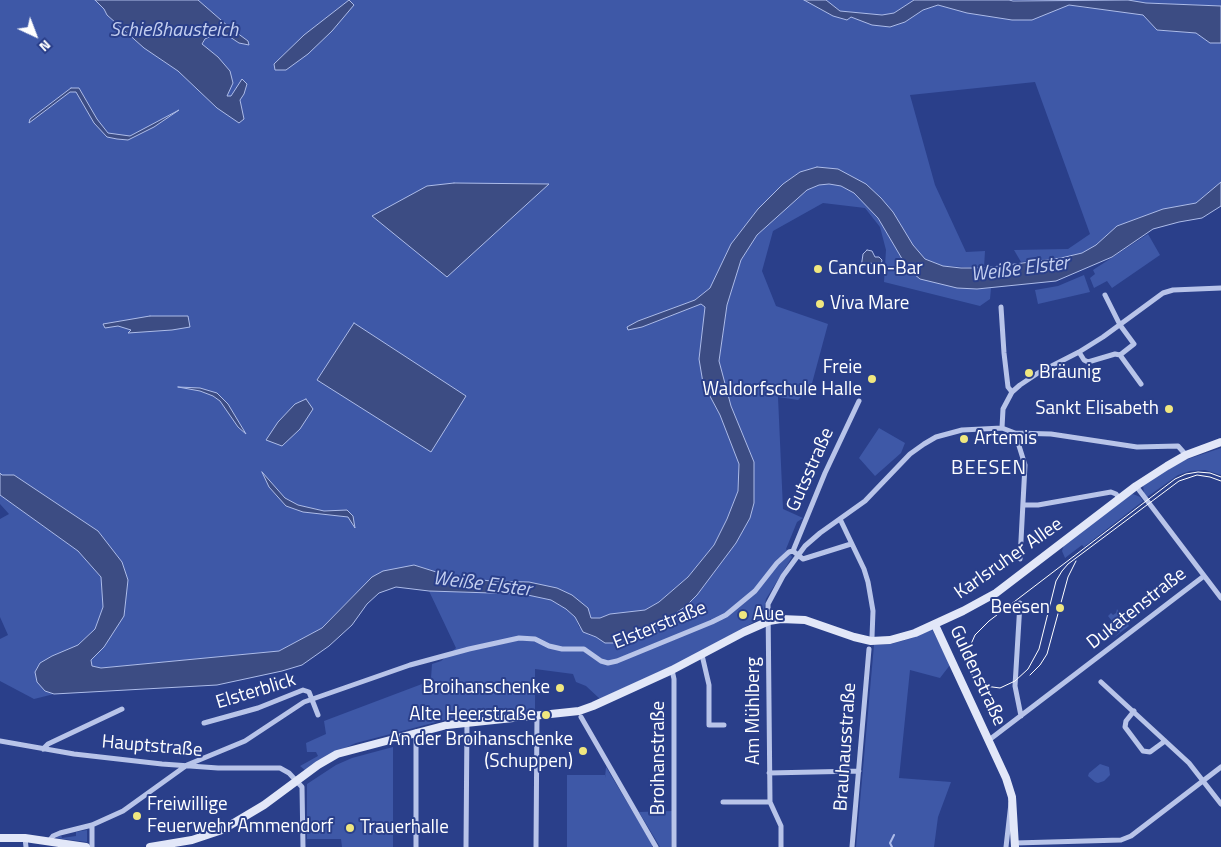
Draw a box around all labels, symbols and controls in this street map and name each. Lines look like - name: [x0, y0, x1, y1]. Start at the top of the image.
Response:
- north arrow: [10, 10, 60, 60]
- water label: Schießhausteich: [110, 19, 238, 43]
- text: N: [35, 35, 56, 57]
- water label: Weiße Elster: [970, 252, 1070, 288]
- place label: Cancun-Bar: [828, 258, 923, 280]
- marker: Cancun-Bar: [812, 263, 824, 275]
- place label: Viva Mare: [830, 293, 909, 315]
- marker: Viva Mare: [814, 298, 826, 310]
- place label: Freie Waldorfschule Halle: [702, 357, 862, 401]
- place label: Bräunig: [1039, 362, 1101, 384]
- marker: Bräunig: [1023, 367, 1035, 379]
- marker: Freie Waldorfschule Halle: [866, 373, 878, 385]
- place label: Sankt Elisabeth: [1035, 398, 1159, 420]
- marker: Sankt Elisabeth: [1163, 403, 1175, 415]
- street label: Gutsstraße: [782, 425, 840, 515]
- place label: Artemis: [974, 428, 1037, 450]
- marker: Artemis: [958, 433, 970, 445]
- district label: BEESEN: [950, 457, 1028, 481]
- street label: Karlsruher Allee: [951, 513, 1067, 605]
- street label: Dukatenstraße: [1083, 563, 1191, 655]
- water label: Weiße Elster: [432, 567, 532, 603]
- street label: Elsterstraße: [610, 597, 710, 655]
- place label: Beesen: [990, 597, 1050, 619]
- marker: Beesen: [1054, 602, 1066, 614]
- place label: Aue: [753, 604, 784, 626]
- marker: Aue: [737, 609, 749, 621]
- street label: Guldenstraße: [944, 622, 1010, 730]
- street label: Am Mühlberg: [743, 657, 765, 765]
- street label: Elsterblick: [213, 669, 299, 715]
- place label: Broihanschenke: [422, 677, 550, 699]
- marker: Broihanschenke: [554, 682, 566, 694]
- street label: Brauhausstraße: [830, 682, 862, 812]
- street label: Broihanstraße: [648, 701, 670, 815]
- place label: Alte Heerstraße: [409, 704, 536, 726]
- marker: Alte Heerstraße: [540, 709, 552, 721]
- place label: An der Broihanschenke (Schuppen): [389, 729, 573, 773]
- street label: Hauptstraße: [101, 731, 203, 763]
- marker: An der Broihanschenke (Schuppen): [577, 745, 589, 757]
- place label: Freiwillige Feuerwehr Ammendorf: [147, 794, 333, 838]
- marker: Freiwillige Feuerwehr Ammendorf: [131, 810, 143, 822]
- place label: Trauerhalle: [360, 817, 449, 839]
- marker: Trauerhalle: [344, 822, 356, 834]

